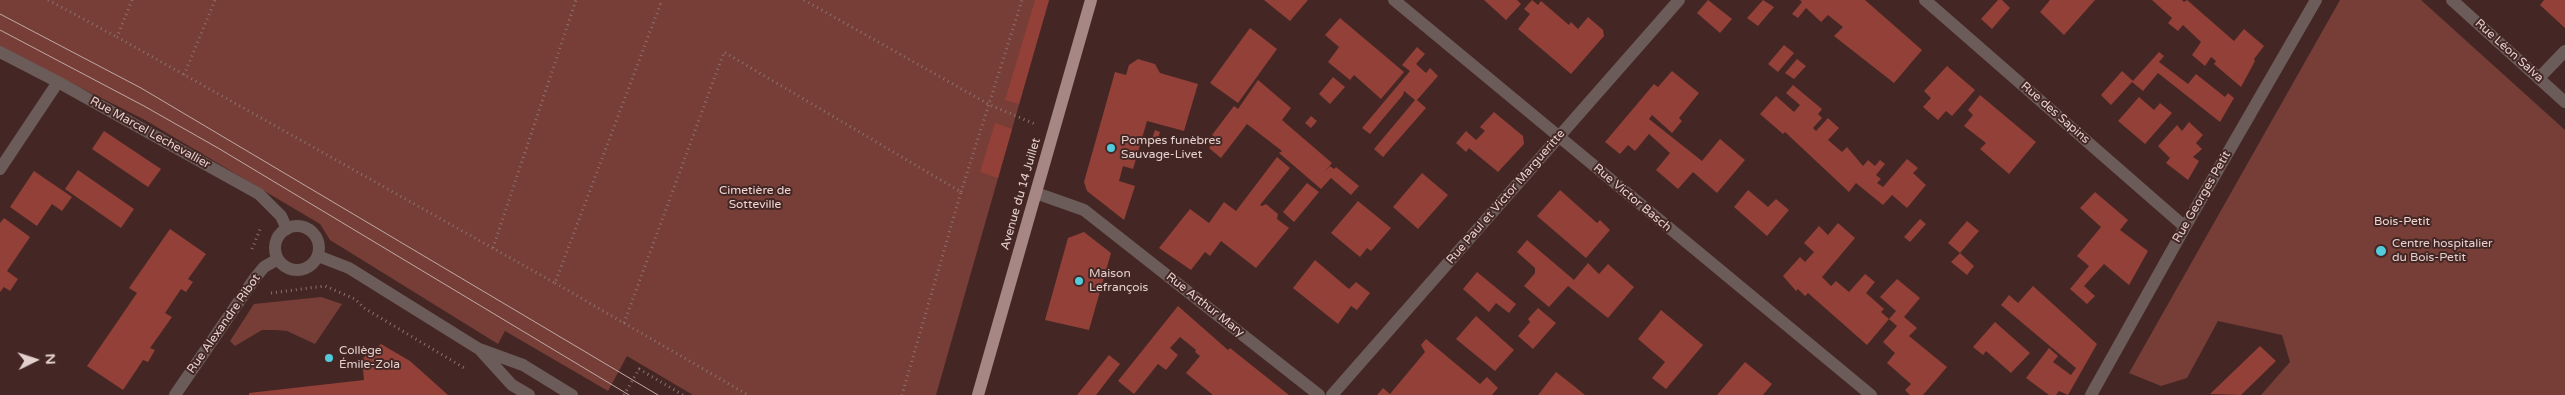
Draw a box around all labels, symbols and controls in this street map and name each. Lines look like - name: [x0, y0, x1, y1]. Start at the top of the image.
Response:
- street label: Rue Léon Salva: [2472, 16, 2546, 86]
- street label: Rue des Sapins: [2018, 79, 2092, 147]
- street label: Rue Marcel Lechevallier: [87, 94, 213, 172]
- street label: Rue Paul et Victor Margueritte: [1444, 127, 1568, 267]
- place label: Pompes funèbres Sauvage-Livet: [1121, 134, 1221, 162]
- street label: Avenue du 14 Juillet: [998, 137, 1044, 251]
- marker: Pompes funèbres Sauvage-Livet: [1105, 142, 1117, 154]
- street label: Rue Georges Petit: [2170, 149, 2234, 245]
- street label: Rue Victor Basch: [1590, 161, 1674, 235]
- park label: Cimetière de Sotteville: [719, 184, 791, 212]
- park label: Bois-Petit: [2374, 215, 2430, 229]
- place label: Centre hospitalier du Bois-Petit: [2392, 237, 2493, 265]
- marker: Centre hospitalier du Bois-Petit: [2374, 244, 2388, 258]
- place label: Maison Lefrançois: [1089, 267, 1148, 295]
- street label: Rue Arthur Mary: [1163, 270, 1247, 340]
- street label: Rue Alexandre Ribot: [184, 272, 264, 376]
- marker: Maison Lefrançois: [1073, 275, 1085, 287]
- north arrow: [10, 335, 60, 385]
- place label: Collège Émile-Zola: [339, 344, 400, 372]
- marker: Collège Émile-Zola: [323, 352, 335, 364]
- text: N: [42, 353, 59, 365]

